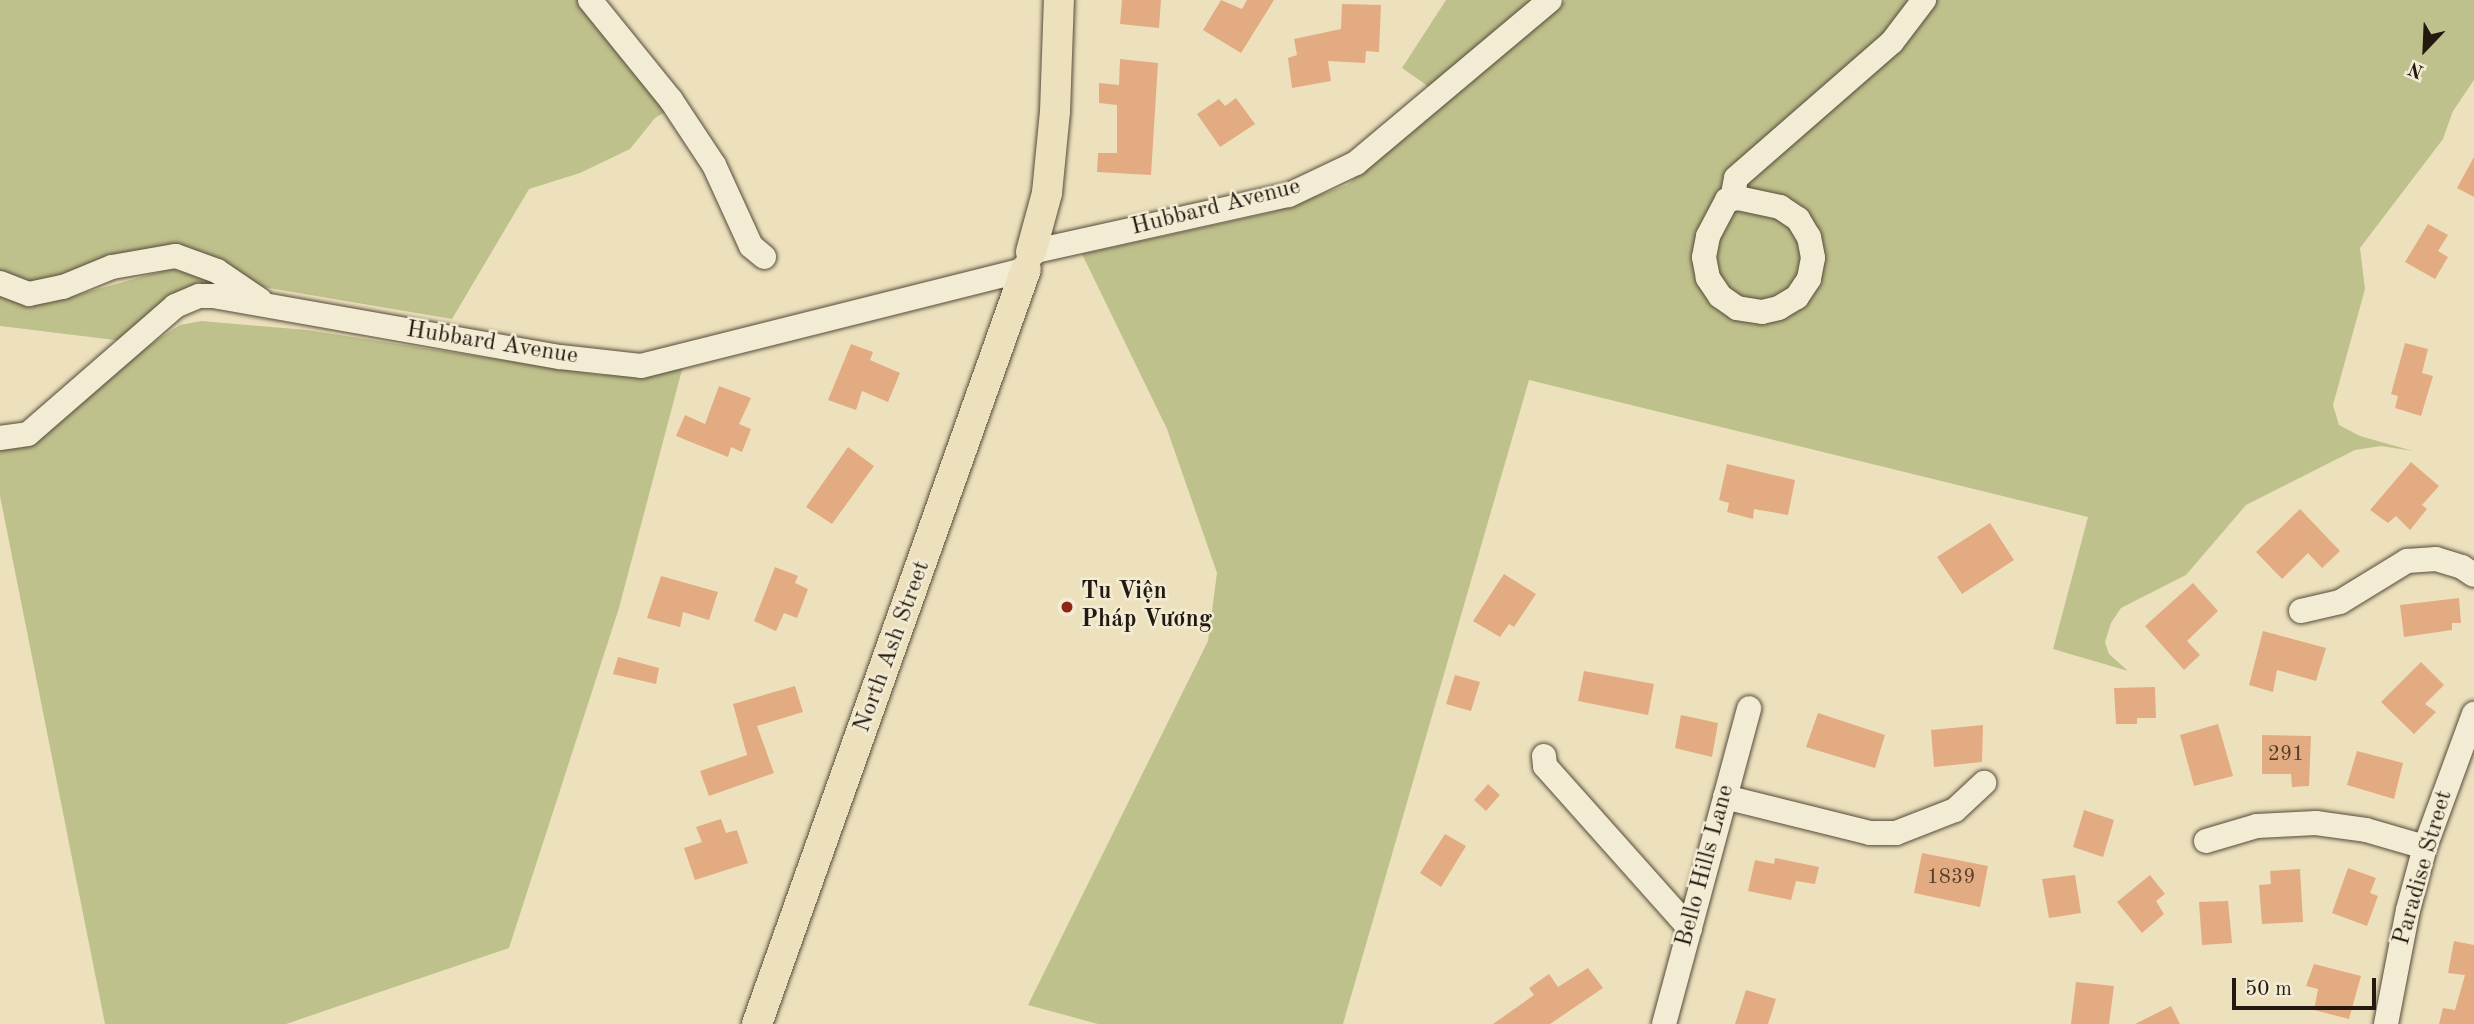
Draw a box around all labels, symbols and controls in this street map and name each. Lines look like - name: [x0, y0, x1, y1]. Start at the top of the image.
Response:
- north arrow: [2390, 14, 2460, 84]
- text: N: [2406, 57, 2427, 80]
- street label: Hubbard Avenue: [1128, 173, 1304, 243]
- street label: Hubbard Avenue: [404, 316, 580, 372]
- street label: North Ash Street: [849, 557, 937, 737]
- place label: Tu Viện Pháp Vương: [1081, 579, 1212, 635]
- marker: Tu Viện Pháp Vương: [1059, 599, 1075, 615]
- house number: 291: [2268, 742, 2304, 768]
- street label: Bello Hills Lane: [1671, 782, 1741, 950]
- street label: Paradise Street: [2388, 787, 2460, 949]
- house number: 1839: [1927, 865, 1975, 891]
- scale bar: [2236, 964, 2380, 1008]
- text: 50 m: [2245, 979, 2292, 1000]

